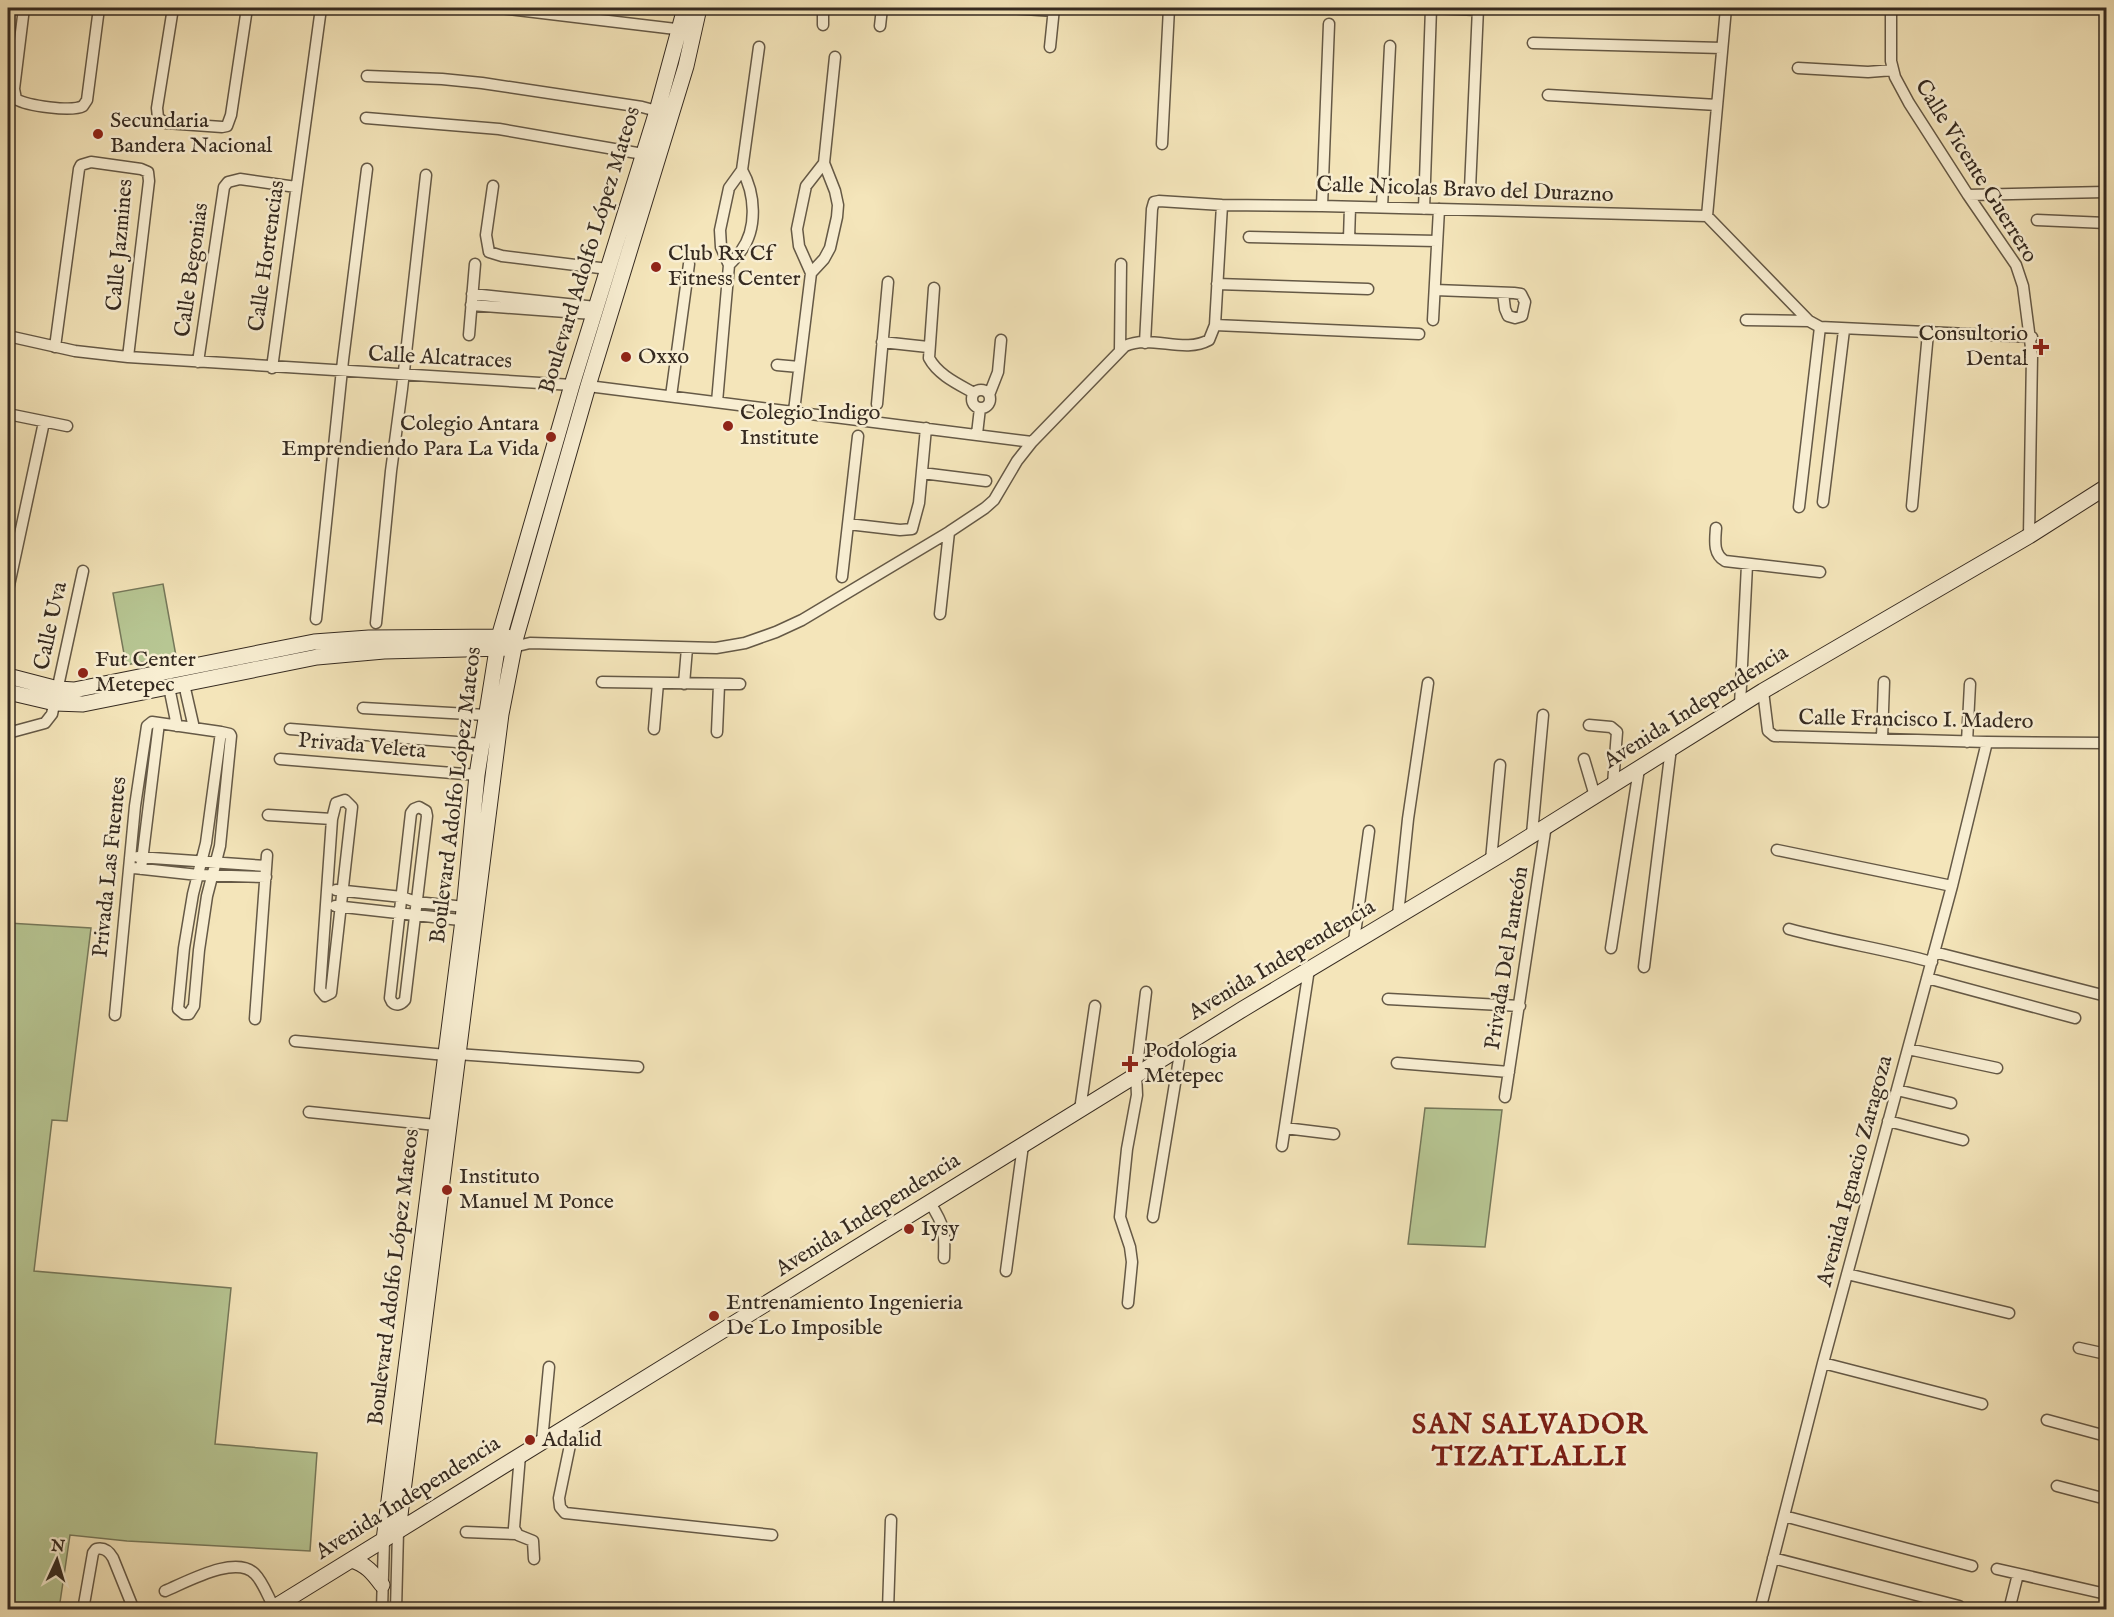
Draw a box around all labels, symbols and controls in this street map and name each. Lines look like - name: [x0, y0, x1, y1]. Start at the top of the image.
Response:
- street label: Calle Vicente Guerrero: [1908, 74, 2044, 268]
- street label: Boulevard Adolfo López Mateos: [533, 103, 647, 397]
- place label: Secundaria Bandera Nacional: [110, 107, 272, 160]
- marker: Secundaria Bandera Nacional: [91, 127, 105, 141]
- street label: Calle Nicolas Bravo del Durazno: [1316, 171, 1614, 209]
- street label: Calle Jazmines: [100, 178, 140, 312]
- street label: Calle Hortencias: [243, 179, 291, 333]
- street label: Calle Begonias: [169, 201, 215, 339]
- place label: Club Rx Cf Fitness Center: [668, 240, 801, 293]
- marker: Club Rx Cf Fitness Center: [649, 260, 663, 274]
- place label: Consultorio Dental: [1919, 320, 2028, 373]
- marker: Consultorio Dental: [2032, 338, 2050, 356]
- street label: Calle Alcatraces: [367, 340, 513, 376]
- place label: Oxxo: [638, 343, 689, 371]
- marker: Oxxo: [619, 350, 633, 364]
- place label: Colegio Indigo Institute: [740, 399, 881, 452]
- place label: Colegio Antara Emprendiendo Para La Vida: [281, 410, 539, 463]
- marker: Colegio Indigo Institute: [721, 419, 735, 433]
- marker: Colegio Antara Emprendiendo Para La Vida: [544, 430, 558, 444]
- street label: Calle Uva: [28, 579, 74, 673]
- street label: Avenida Independencia: [1597, 638, 1794, 776]
- street label: Boulevard Adolfo López Mateos: [424, 645, 488, 945]
- place label: Fut Center Metepec: [95, 646, 196, 699]
- marker: Fut Center Metepec: [76, 666, 90, 680]
- street label: Calle Francisco I. Madero: [1798, 704, 2034, 736]
- street label: Privada Veleta: [297, 726, 428, 766]
- street label: Privada Las Fuentes: [87, 775, 133, 959]
- street label: Privada Del Panteón: [1479, 864, 1535, 1052]
- street label: Avenida Independencia: [1183, 893, 1381, 1027]
- place label: Podologia Metepec: [1144, 1037, 1237, 1090]
- street label: Avenida Ignacio Zaragoza: [1810, 1052, 1899, 1291]
- marker: Podologia Metepec: [1121, 1055, 1139, 1073]
- street label: Boulevard Adolfo López Mateos: [362, 1127, 426, 1427]
- street label: Avenida Independencia: [769, 1146, 966, 1284]
- place label: Instituto Manuel M Ponce: [459, 1163, 614, 1216]
- marker: Instituto Manuel M Ponce: [440, 1183, 454, 1197]
- place label: Iysy: [921, 1215, 960, 1243]
- marker: Iysy: [902, 1222, 916, 1236]
- place label: Entrenamiento Ingenieria De Lo Imposible: [726, 1289, 963, 1342]
- marker: Entrenamiento Ingenieria De Lo Imposible: [707, 1309, 721, 1323]
- district label: SAN SALVADOR TIZATLALLI: [1412, 1408, 1649, 1475]
- place label: Adalid: [541, 1426, 602, 1454]
- street label: Avenida Independencia: [309, 1429, 506, 1567]
- marker: Adalid: [523, 1433, 537, 1447]
- north arrow: [27, 1530, 87, 1590]
- text: N: [49, 1537, 66, 1558]

